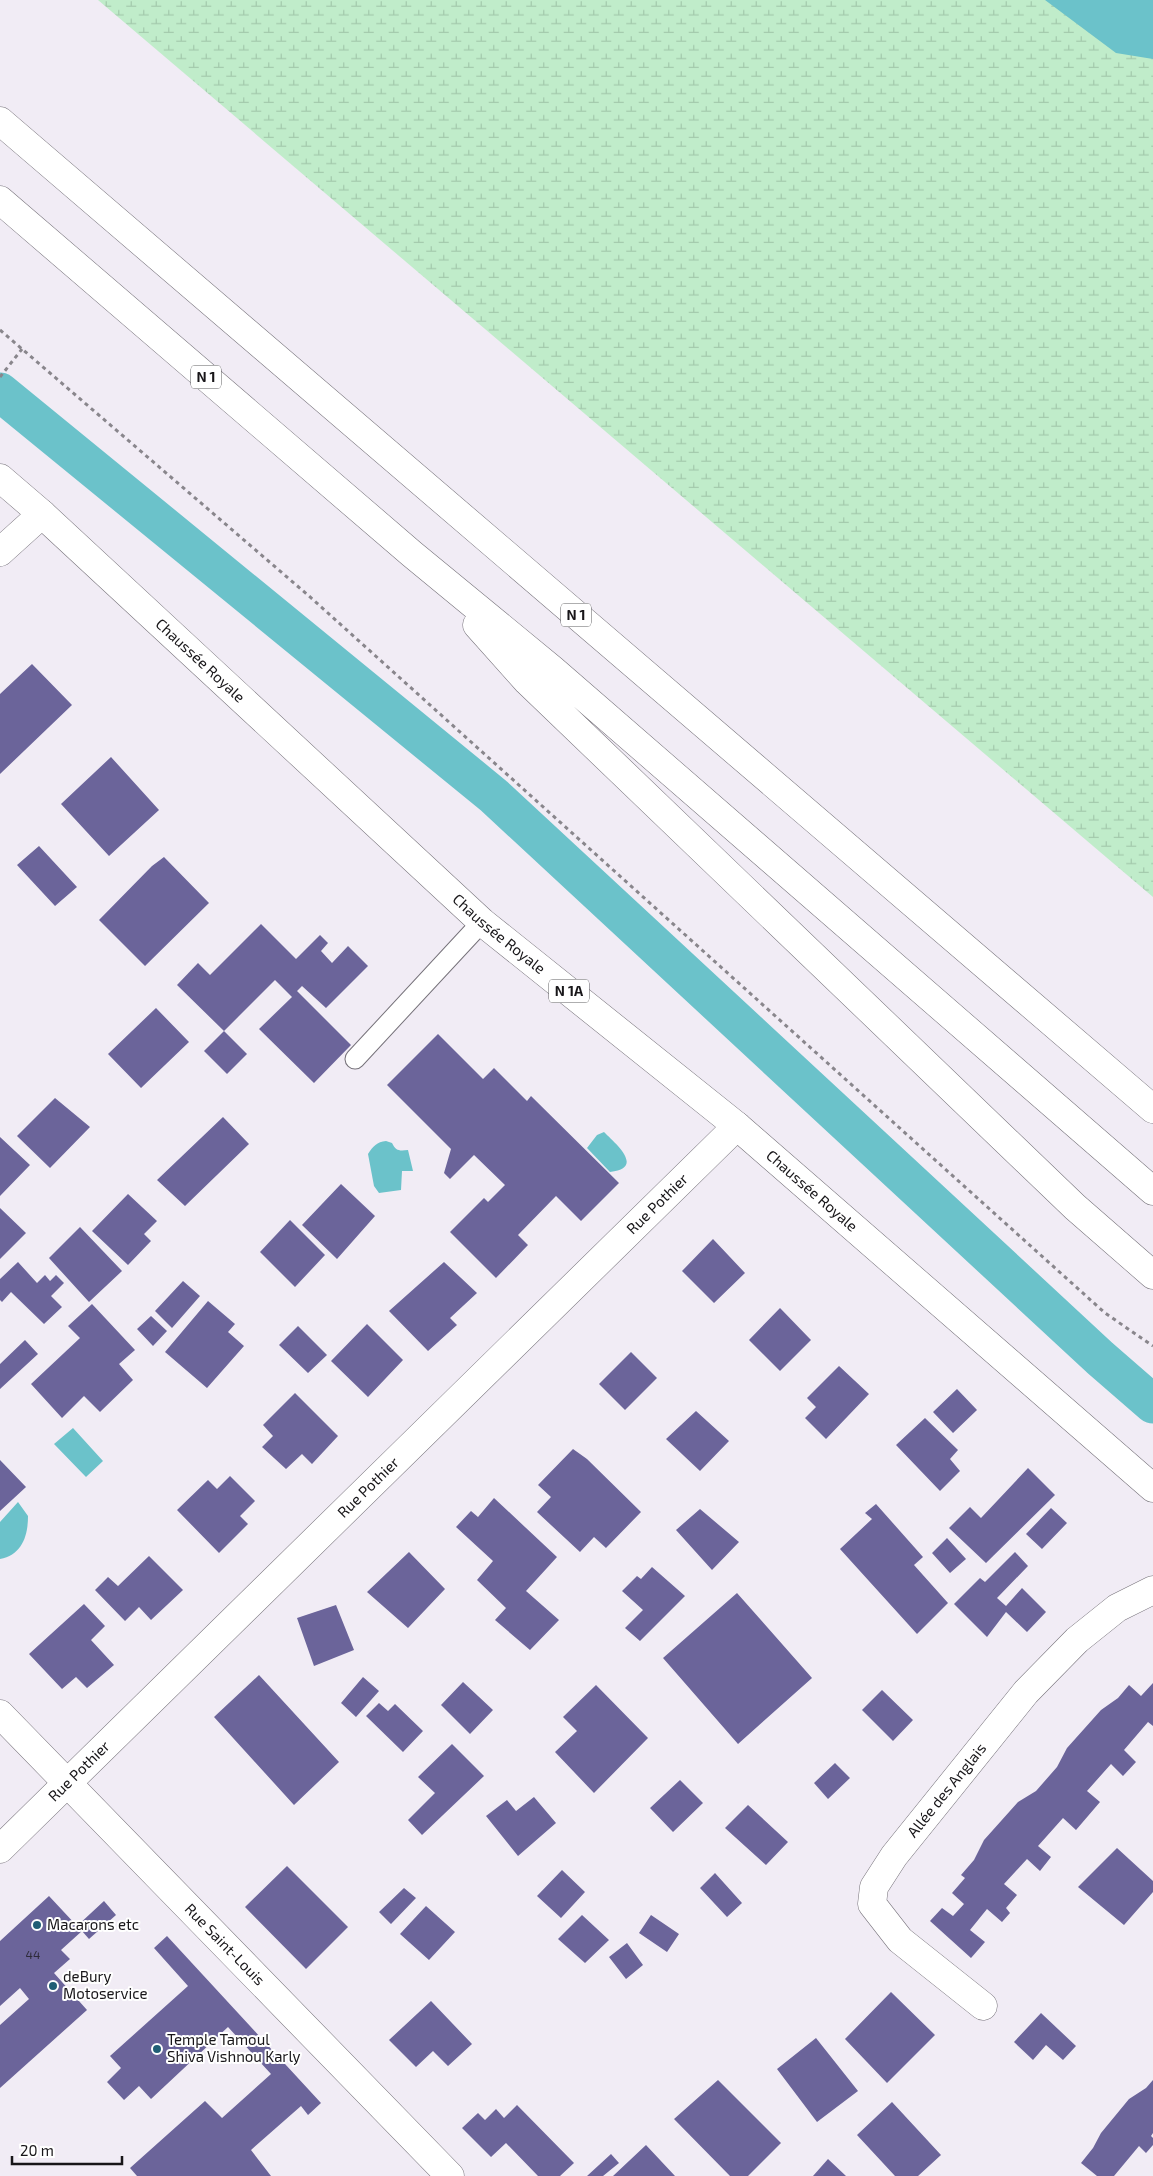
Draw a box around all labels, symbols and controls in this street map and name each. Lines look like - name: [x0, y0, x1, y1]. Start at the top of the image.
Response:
- road number: N 1: [191, 366, 221, 388]
- road number: N 1: [561, 604, 591, 626]
- street label: Chaussée Royale: [153, 614, 249, 706]
- street label: Chaussée Royale: [449, 890, 549, 977]
- road number: N 1A: [549, 979, 589, 1002]
- street label: Chaussée Royale: [763, 1146, 862, 1235]
- street label: Rue Pothier: [622, 1169, 691, 1237]
- street label: Rue Pothier: [333, 1453, 402, 1521]
- street label: Rue Pothier: [44, 1737, 113, 1805]
- street label: Allée des Anglais: [903, 1739, 989, 1840]
- street label: Rue Saint-Louis: [182, 1899, 269, 1989]
- place label: Macarons etc: [47, 1915, 139, 1933]
- marker: Macarons etc: [31, 1919, 43, 1931]
- house number: 44: [26, 1947, 40, 1961]
- place label: deBury Motoservice: [63, 1967, 148, 2002]
- marker: deBury Motoservice: [47, 1980, 59, 1992]
- place label: Temple Tamoul Shiva Vishnou Karly: [167, 2030, 301, 2065]
- marker: Temple Tamoul Shiva Vishnou Karly: [151, 2043, 163, 2055]
- scale bar: [12, 2134, 122, 2166]
- text: 20 m: [20, 2141, 54, 2159]

